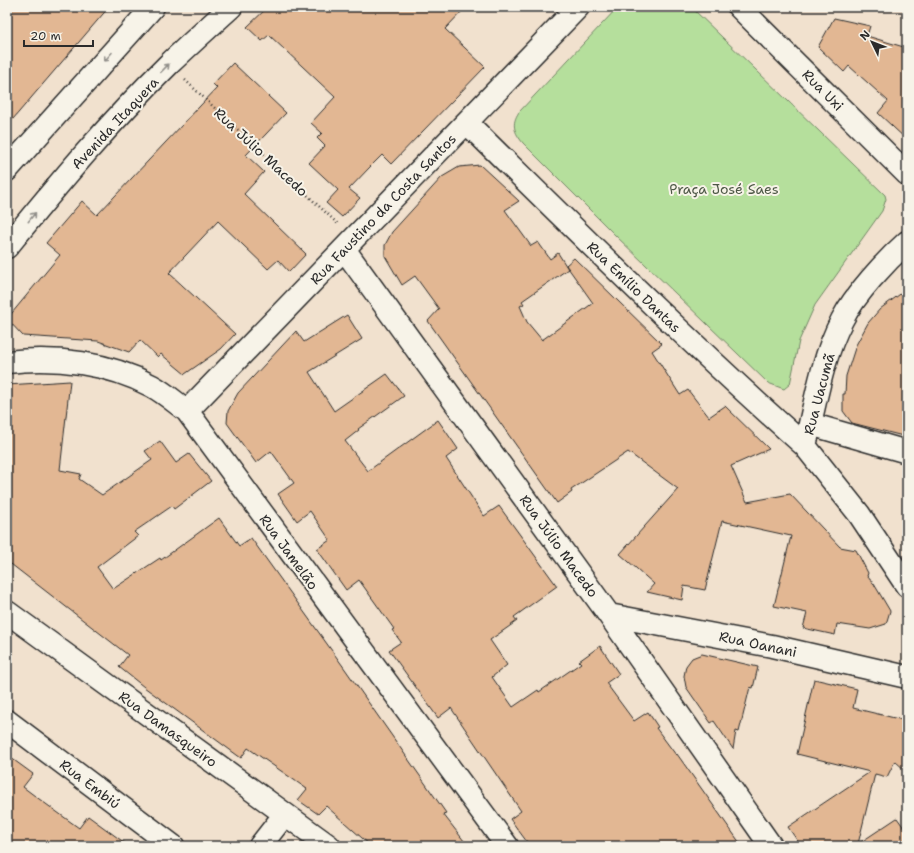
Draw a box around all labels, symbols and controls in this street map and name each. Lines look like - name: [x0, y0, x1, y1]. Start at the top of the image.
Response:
- scale bar: [24, 22, 93, 48]
- north arrow: [852, 22, 892, 62]
- text: N: [857, 27, 874, 44]
- text: 20 m: [30, 28, 61, 44]
- one-way arrow: [104, 51, 113, 62]
- one-way arrow: [160, 63, 170, 73]
- street label: Rua Uxi: [798, 65, 848, 115]
- street label: Avenida Itaquera: [68, 73, 163, 173]
- street label: Rua Júlio Macedo: [210, 104, 312, 200]
- street label: Rua Faustino da Costa Santos: [306, 130, 460, 288]
- park label: Praça José Saes: [669, 180, 779, 198]
- one-way arrow: [27, 212, 36, 222]
- street label: Rua Emílio Dantas: [583, 238, 685, 336]
- street label: Rua Uacumã: [799, 351, 839, 437]
- street label: Rua Júlio Macedo: [516, 491, 602, 601]
- street label: Rua Jamelão: [256, 511, 322, 593]
- street label: Rua Oanani: [717, 627, 799, 661]
- street label: Rua Damasqueiro: [115, 687, 221, 771]
- street label: Rua Embiú: [56, 755, 124, 813]

